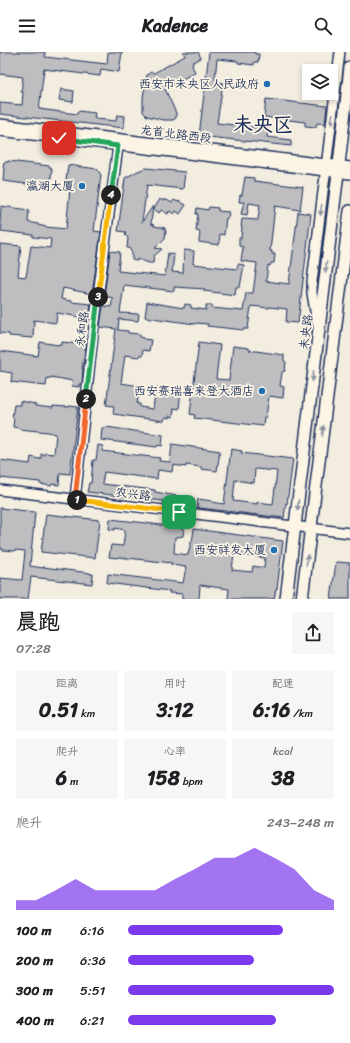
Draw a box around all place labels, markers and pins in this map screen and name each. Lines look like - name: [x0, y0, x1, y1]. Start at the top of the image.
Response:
- place label: 西安市未央区人民政府: [139, 73, 259, 95]
- marker: 西安市未央区人民政府: [262, 79, 272, 89]
- pin: [42, 121, 76, 155]
- place label: 瀛湖大厦: [26, 175, 74, 197]
- marker: 瀛湖大厦: [77, 181, 87, 191]
- pin: 4: [101, 185, 121, 205]
- pin: 3: [88, 287, 108, 307]
- place label: 西安赛瑞喜来登大酒店: [134, 380, 254, 402]
- marker: 西安赛瑞喜来登大酒店: [257, 386, 267, 396]
- pin: 2: [76, 389, 96, 409]
- pin: 1: [67, 490, 87, 510]
- pin: [162, 495, 196, 529]
- place label: 西安祥发大厦: [194, 539, 266, 561]
- marker: 西安祥发大厦: [269, 545, 279, 555]

